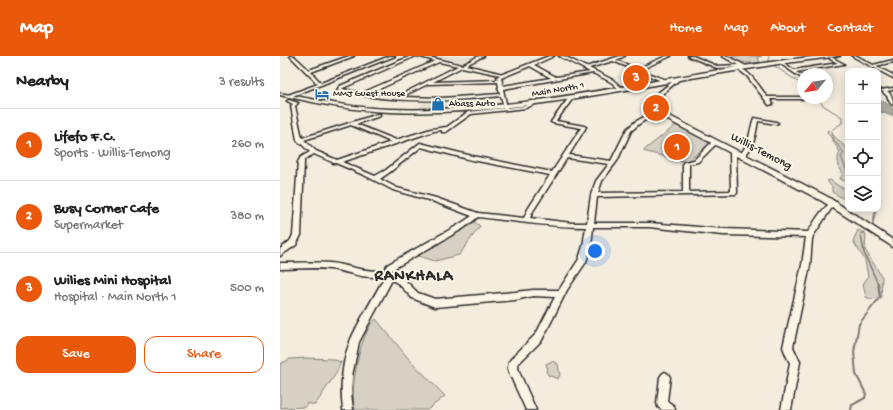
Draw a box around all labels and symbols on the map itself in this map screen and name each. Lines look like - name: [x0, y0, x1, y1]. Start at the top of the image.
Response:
- pin: 3: [623, 63, 649, 93]
- north arrow: [797, 68, 833, 104]
- street label: Main North 1: [531, 79, 585, 101]
- hotel icon: MMJ Guest House: [314, 86, 330, 102]
- place label: MMJ Guest House: [333, 88, 406, 100]
- pin: 2: [643, 93, 669, 123]
- shop icon: Abass Auto: [430, 96, 446, 112]
- place label: Abass Auto: [449, 98, 495, 110]
- street label: Willis-Temong: [728, 131, 794, 174]
- pin: 1: [664, 132, 690, 162]
- your location: [585, 241, 605, 261]
- district label: RANKHALA: [374, 268, 454, 287]

